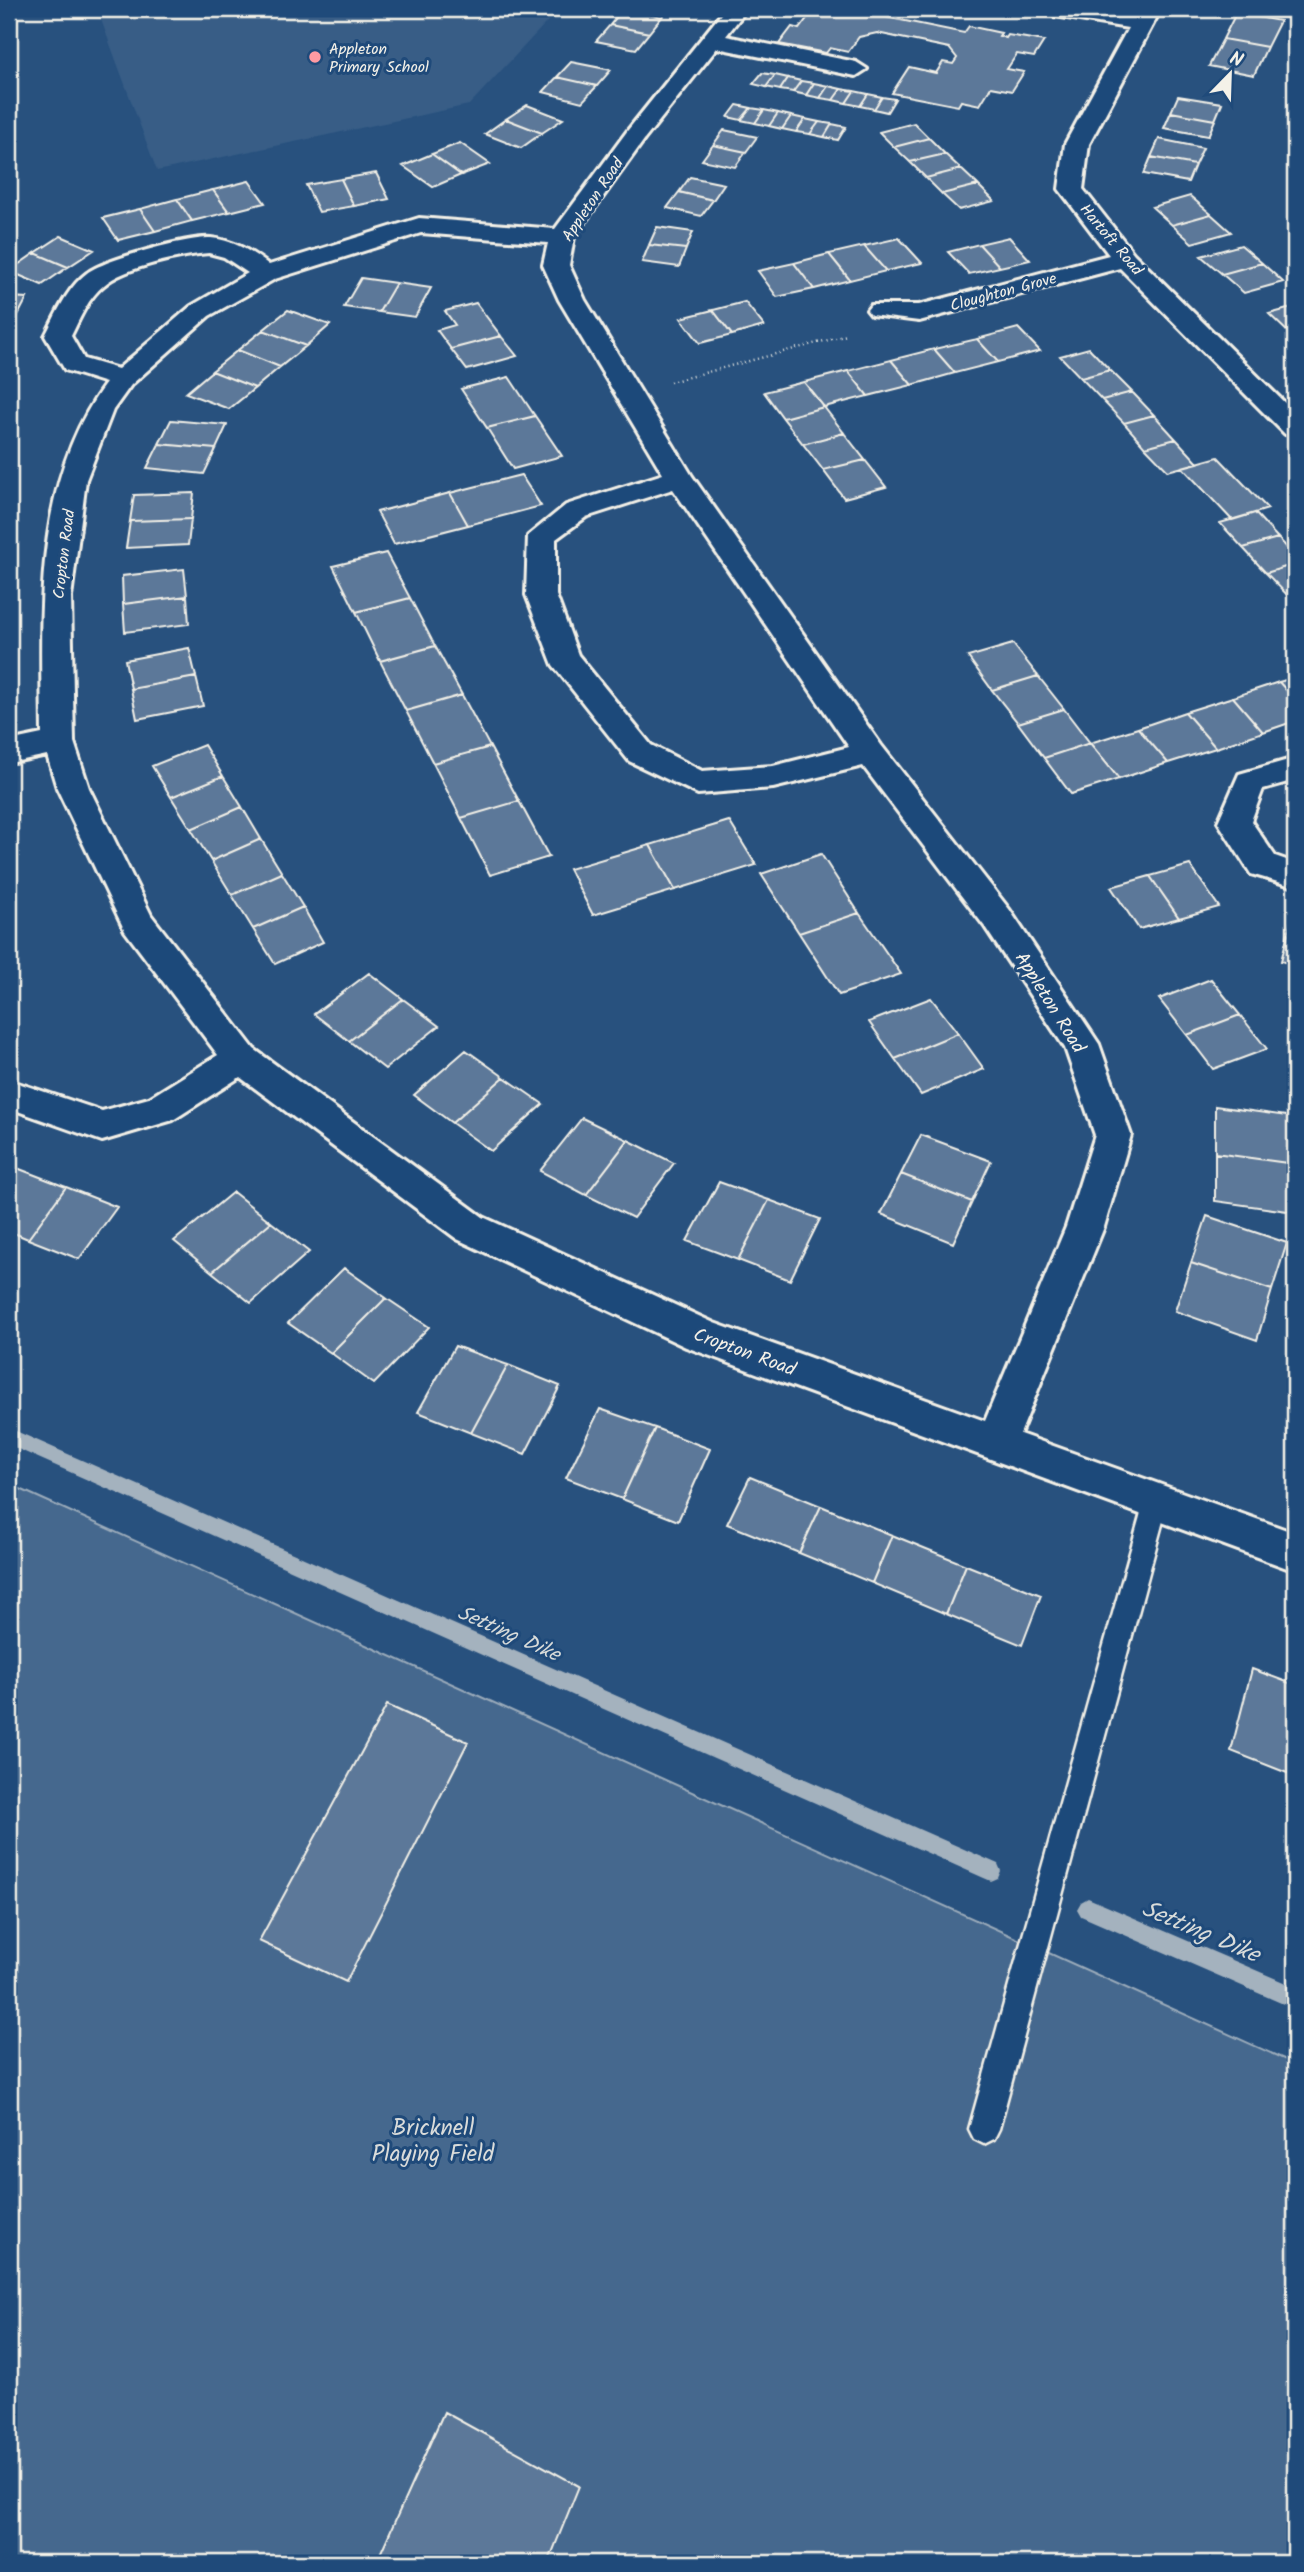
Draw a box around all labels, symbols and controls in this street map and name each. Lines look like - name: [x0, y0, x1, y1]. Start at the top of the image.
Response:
- place label: Appleton Primary School: [329, 37, 429, 80]
- north arrow: [1196, 38, 1266, 108]
- text: N: [1224, 44, 1247, 76]
- marker: Appleton Primary School: [307, 49, 323, 65]
- street label: Appleton Road: [556, 152, 631, 247]
- street label: Hartoft Road: [1073, 198, 1149, 282]
- street label: Cloughton Grove: [947, 266, 1059, 319]
- street label: Cropton Road: [47, 507, 83, 600]
- street label: Appleton Road: [1006, 946, 1093, 1060]
- street label: Cropton Road: [689, 1320, 800, 1385]
- water label: Setting Dike: [452, 1597, 567, 1673]
- water label: Setting Dike: [1135, 1890, 1268, 1976]
- park label: Bricknell Playing Field: [372, 2111, 495, 2173]

